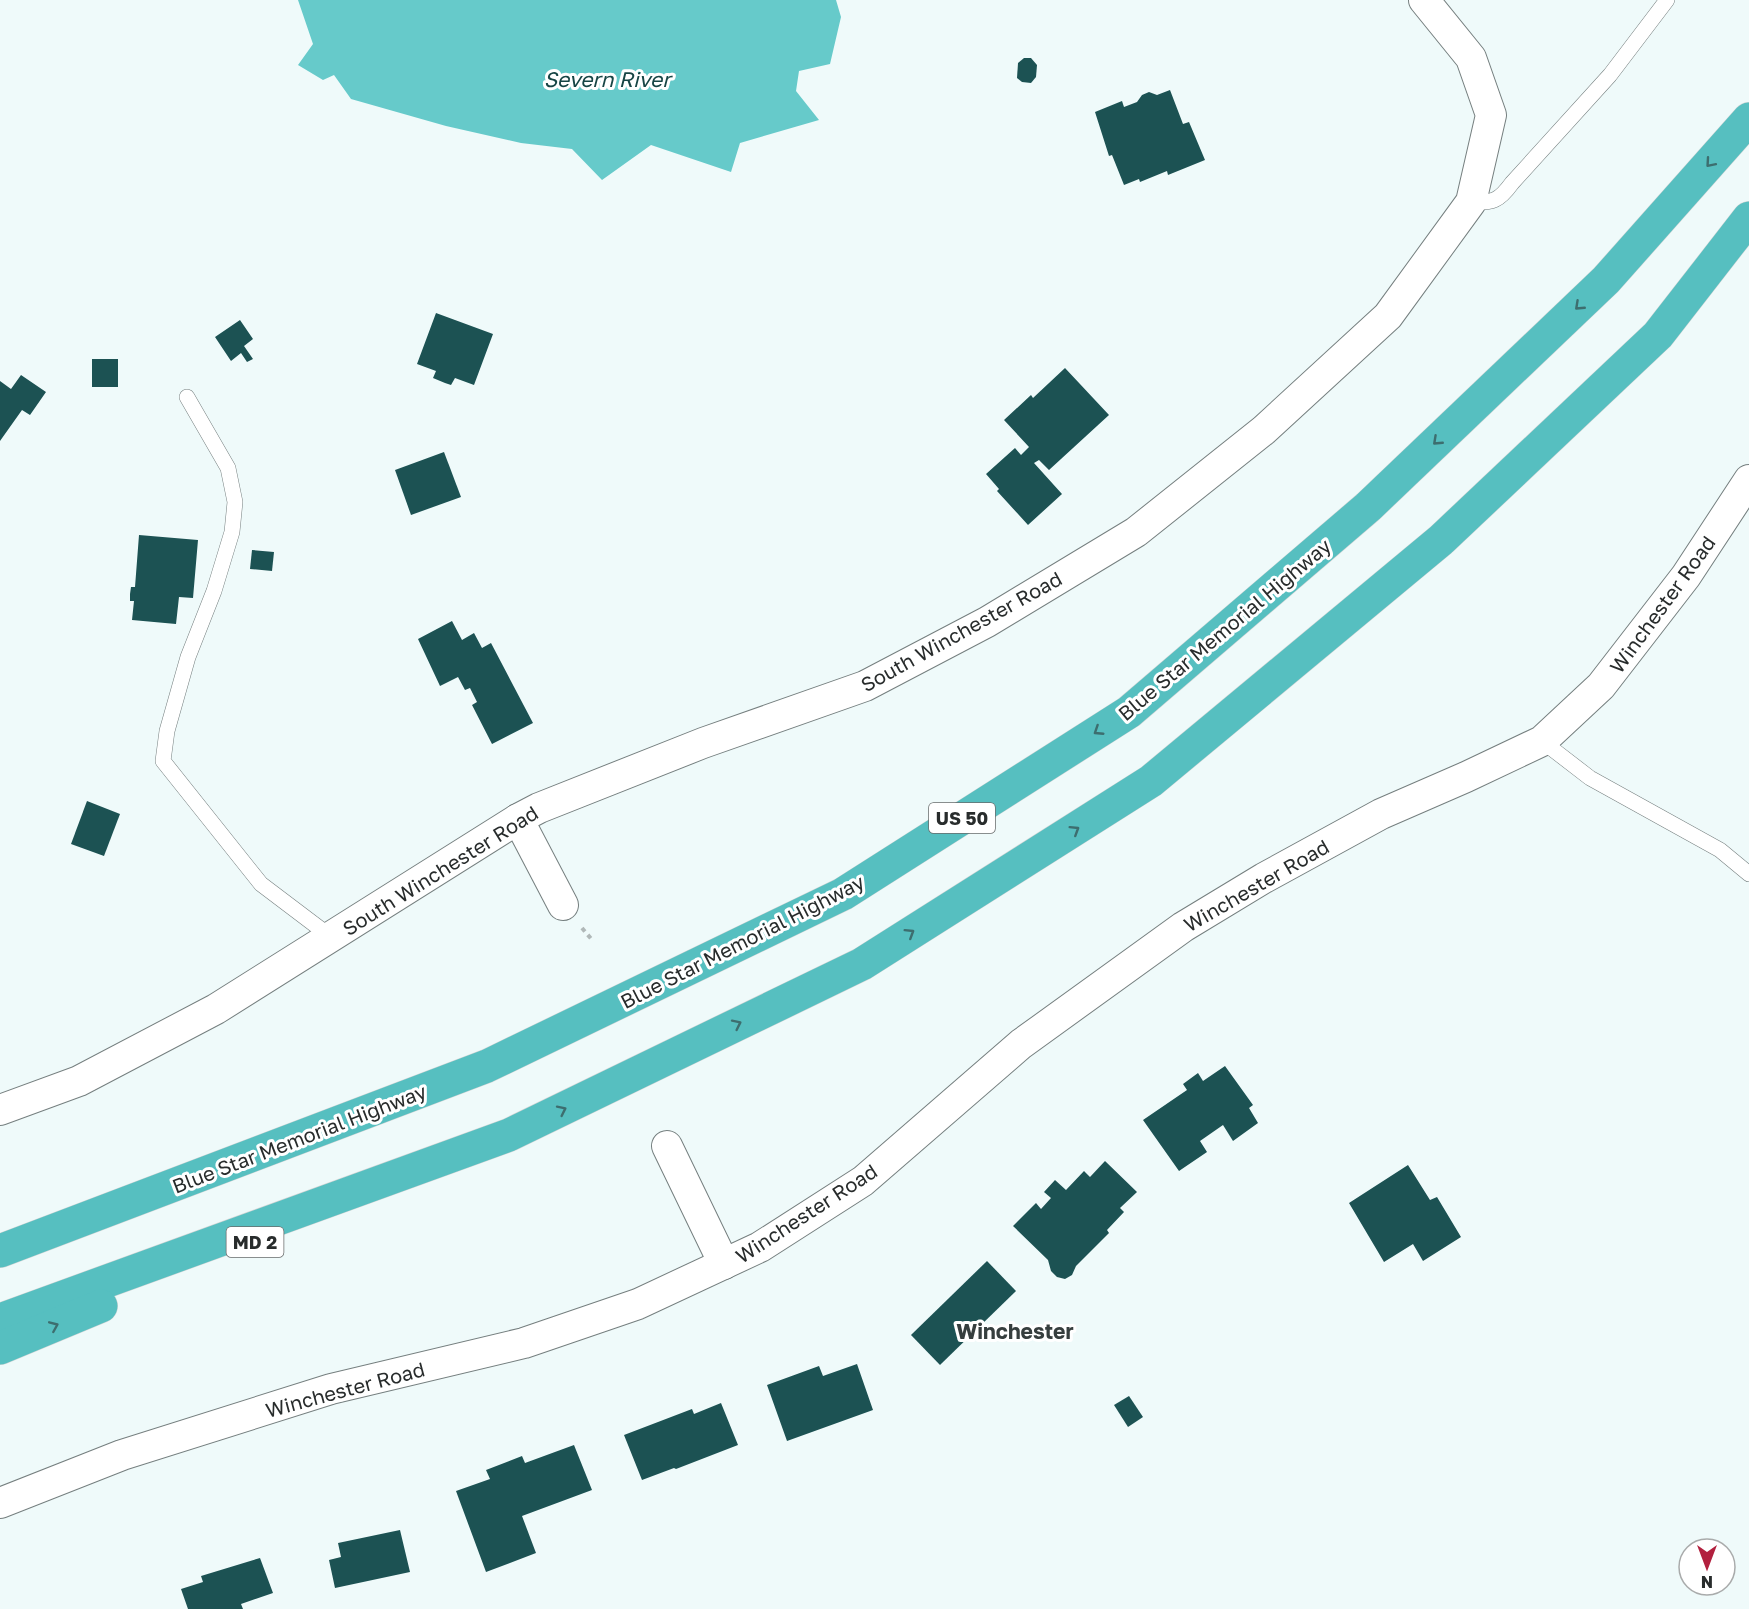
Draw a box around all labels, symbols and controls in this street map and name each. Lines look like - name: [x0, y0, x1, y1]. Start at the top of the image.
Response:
- water label: Severn River: [544, 66, 673, 92]
- one-way arrow: [1706, 156, 1717, 166]
- one-way arrow: [1575, 299, 1586, 310]
- one-way arrow: [1434, 433, 1445, 444]
- street label: Winchester Road: [1604, 531, 1720, 677]
- street label: Blue Star Memorial Highway: [1113, 533, 1335, 725]
- street label: South Winchester Road: [856, 566, 1066, 696]
- one-way arrow: [1094, 724, 1105, 735]
- street label: South Winchester Road: [338, 800, 542, 940]
- road number: US 50: [929, 803, 995, 833]
- one-way arrow: [1069, 825, 1079, 837]
- street label: Winchester Road: [1179, 834, 1333, 936]
- street label: Blue Star Memorial Highway: [616, 869, 868, 1013]
- one-way arrow: [904, 929, 914, 941]
- one-way arrow: [731, 1020, 742, 1032]
- street label: Blue Star Memorial Highway: [169, 1078, 429, 1198]
- one-way arrow: [556, 1105, 567, 1117]
- street label: Winchester Road: [731, 1158, 881, 1268]
- road number: MD 2: [226, 1227, 284, 1257]
- district label: Winchester: [956, 1318, 1074, 1344]
- one-way arrow: [48, 1321, 59, 1333]
- street label: Winchester Road: [263, 1356, 427, 1422]
- north arrow: [1677, 1537, 1737, 1597]
- text: N: [1701, 1572, 1713, 1592]

